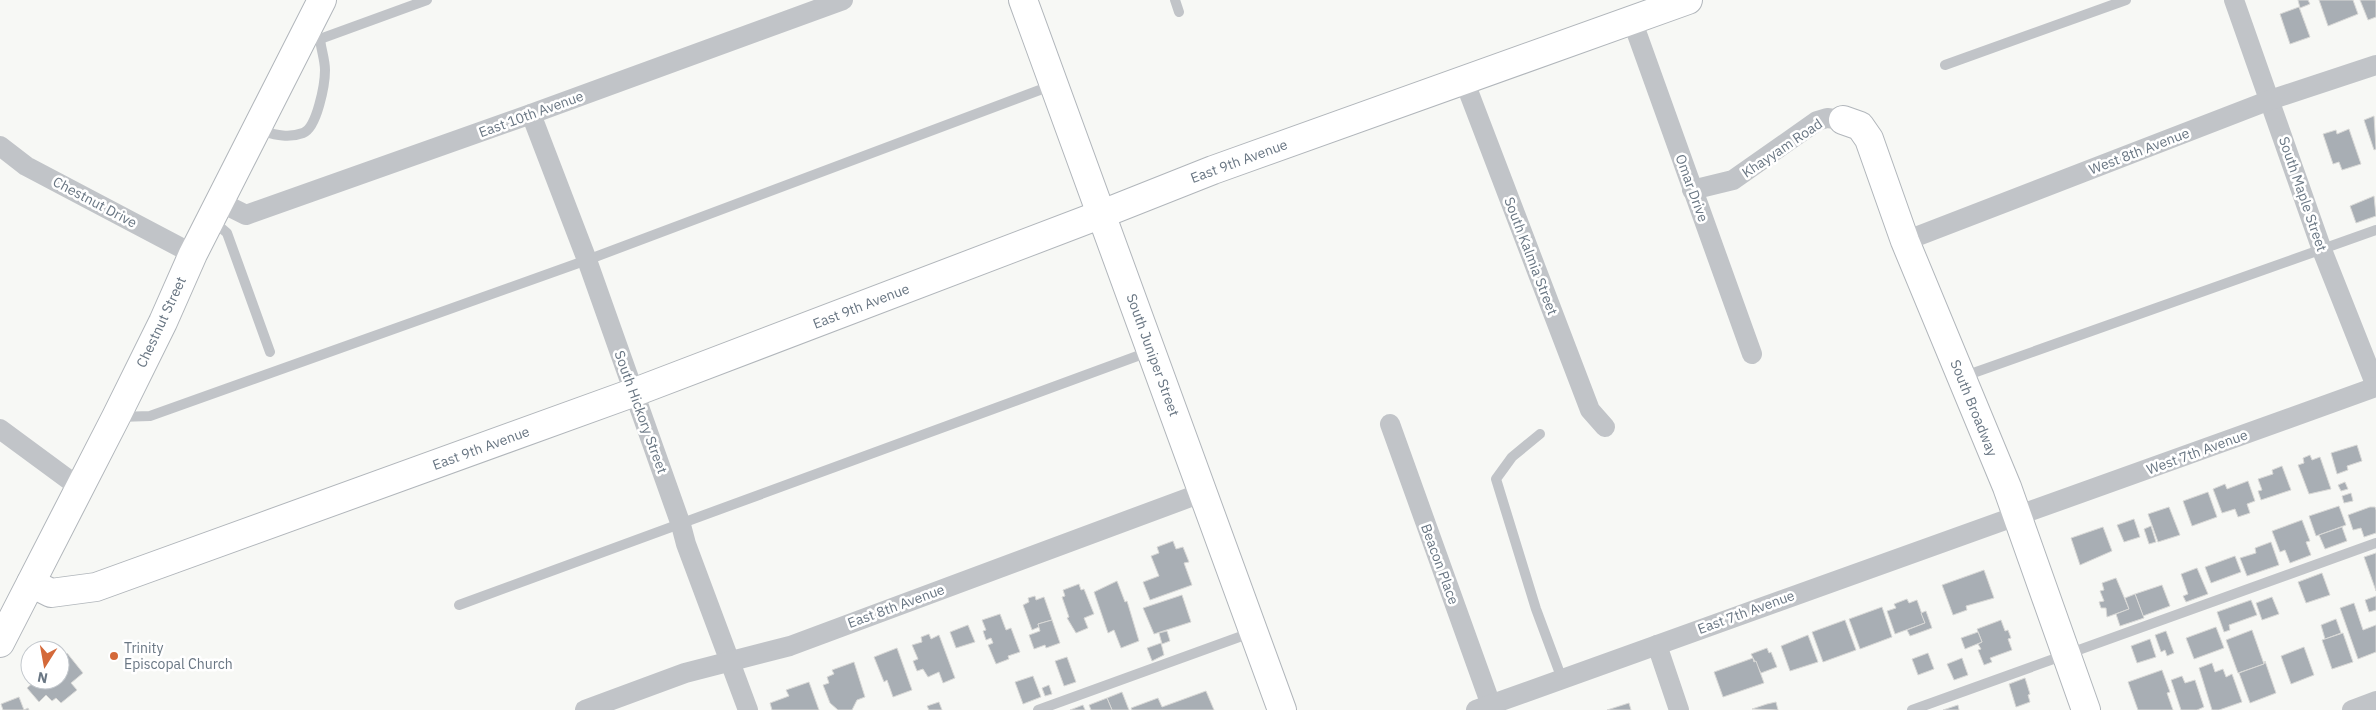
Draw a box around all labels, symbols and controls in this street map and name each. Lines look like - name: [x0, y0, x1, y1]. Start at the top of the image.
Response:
- street label: East 10th Avenue: [476, 87, 586, 141]
- street label: Khayyam Road: [1738, 114, 1826, 182]
- street label: West 8th Avenue: [2086, 123, 2192, 178]
- street label: South Maple Street: [2275, 134, 2331, 254]
- street label: East 9th Avenue: [1188, 135, 1290, 187]
- street label: Omar Drive: [1671, 152, 1713, 225]
- street label: Chestnut Drive: [50, 172, 140, 232]
- street label: South Kalmia Street: [1500, 194, 1562, 318]
- street label: Chestnut Street: [132, 273, 190, 370]
- street label: East 9th Avenue: [810, 279, 912, 333]
- street label: South Juniper Street: [1122, 291, 1184, 419]
- street label: South Hickory Street: [610, 348, 672, 476]
- street label: South Broadway: [1946, 357, 2002, 459]
- street label: East 9th Avenue: [430, 422, 532, 474]
- street label: West 7th Avenue: [2144, 425, 2250, 479]
- street label: Beacon Place: [1417, 521, 1463, 607]
- street label: East 8th Avenue: [845, 580, 947, 632]
- street label: East 7th Avenue: [1695, 586, 1797, 638]
- place label: Trinity Episcopal Church: [124, 639, 233, 673]
- north arrow: [20, 640, 70, 690]
- marker: Trinity Episcopal Church: [108, 650, 120, 662]
- text: N: [36, 668, 49, 688]

